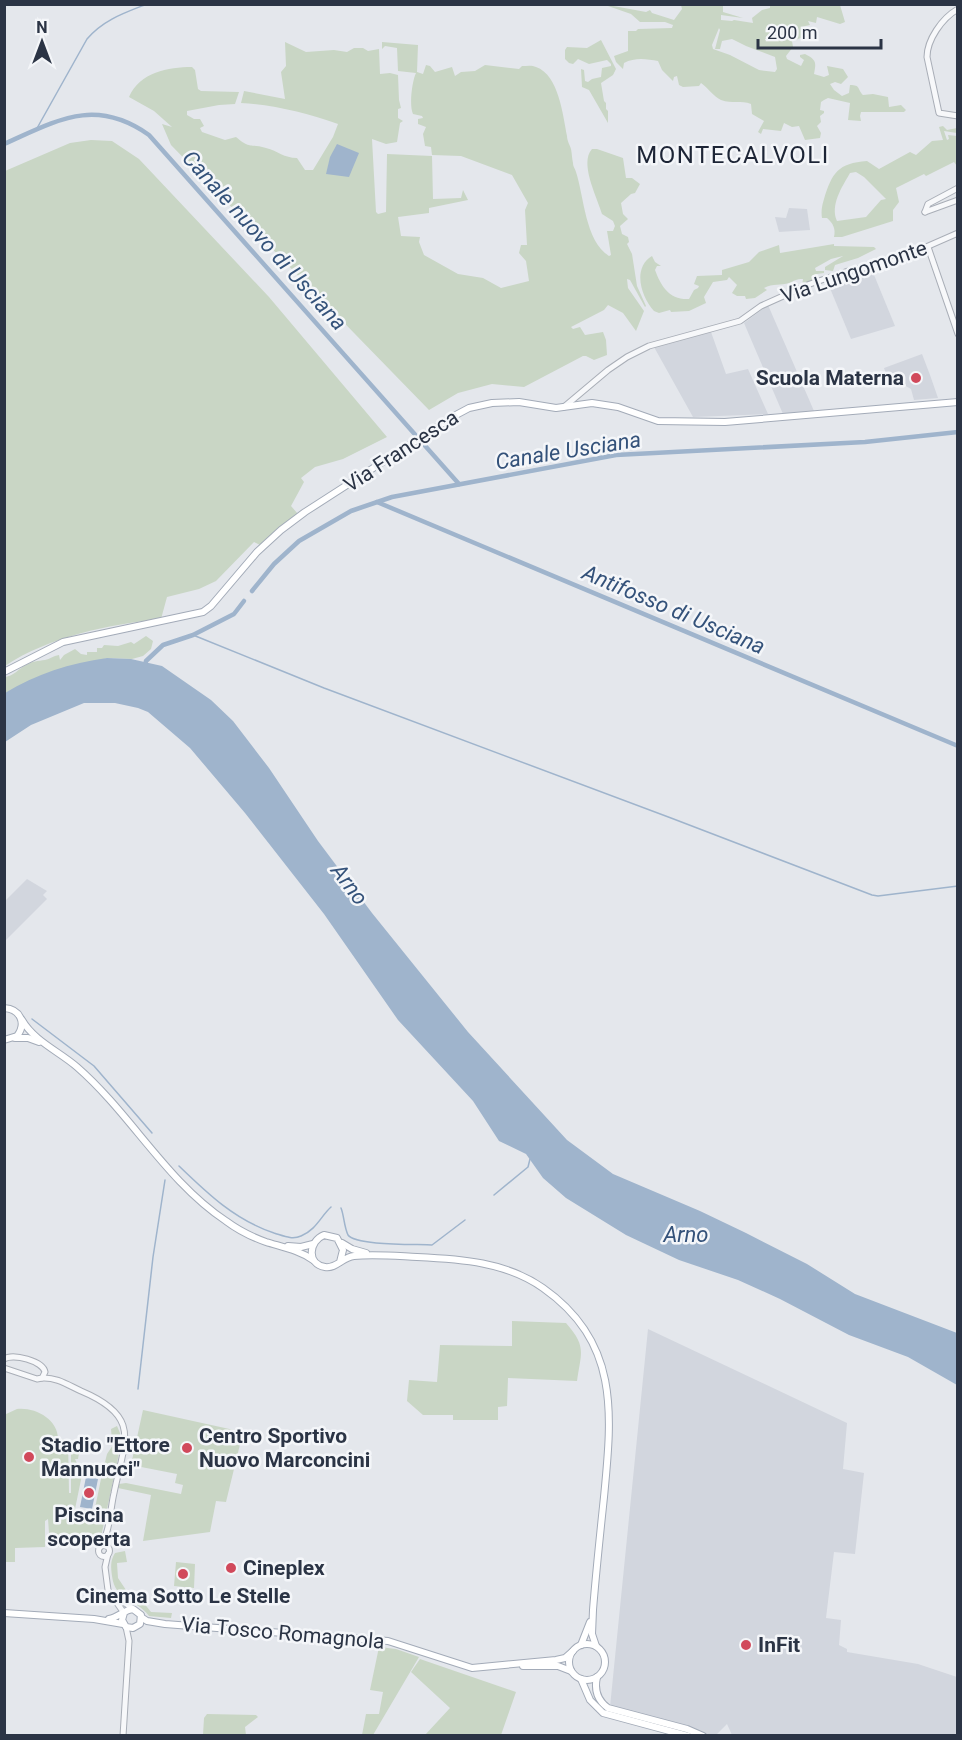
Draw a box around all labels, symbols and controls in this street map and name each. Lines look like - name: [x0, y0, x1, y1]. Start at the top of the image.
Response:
- north arrow: [12, 12, 72, 72]
- scale bar: [758, 12, 881, 50]
- text: N: [36, 18, 48, 37]
- text: 200 m: [767, 22, 818, 43]
- district label: MONTECALVOLI: [636, 141, 830, 169]
- water label: Canale nuovo di Usciana: [177, 145, 352, 335]
- street label: Via Lungomonte: [778, 236, 930, 308]
- place label: Scuola Materna: [756, 366, 904, 390]
- marker: Scuola Materna: [909, 371, 923, 385]
- street label: Via Francesca: [339, 405, 463, 497]
- water label: Canale Usciana: [494, 427, 643, 474]
- water label: Antifosso di Usciana: [578, 559, 769, 659]
- water label: Arno: [325, 858, 373, 910]
- water label: Arno: [662, 1222, 709, 1247]
- place label: Centro Sportivo Nuovo Marconcini: [199, 1424, 370, 1472]
- place label: Stadio "Ettore Mannucci": [41, 1433, 170, 1481]
- marker: Centro Sportivo Nuovo Marconcini: [180, 1441, 194, 1455]
- marker: Stadio "Ettore Mannucci": [22, 1450, 36, 1464]
- marker: Piscina scoperta: [82, 1486, 96, 1500]
- place label: Piscina scoperta: [47, 1503, 131, 1551]
- place label: Cineplex: [243, 1556, 325, 1580]
- marker: Cineplex: [224, 1561, 238, 1575]
- marker: Cinema Sotto Le Stelle: [176, 1567, 190, 1581]
- place label: Cinema Sotto Le Stelle: [76, 1584, 290, 1608]
- street label: Via Tosco Romagnola: [180, 1612, 386, 1654]
- place label: InFit: [758, 1633, 800, 1657]
- marker: InFit: [739, 1638, 753, 1652]

